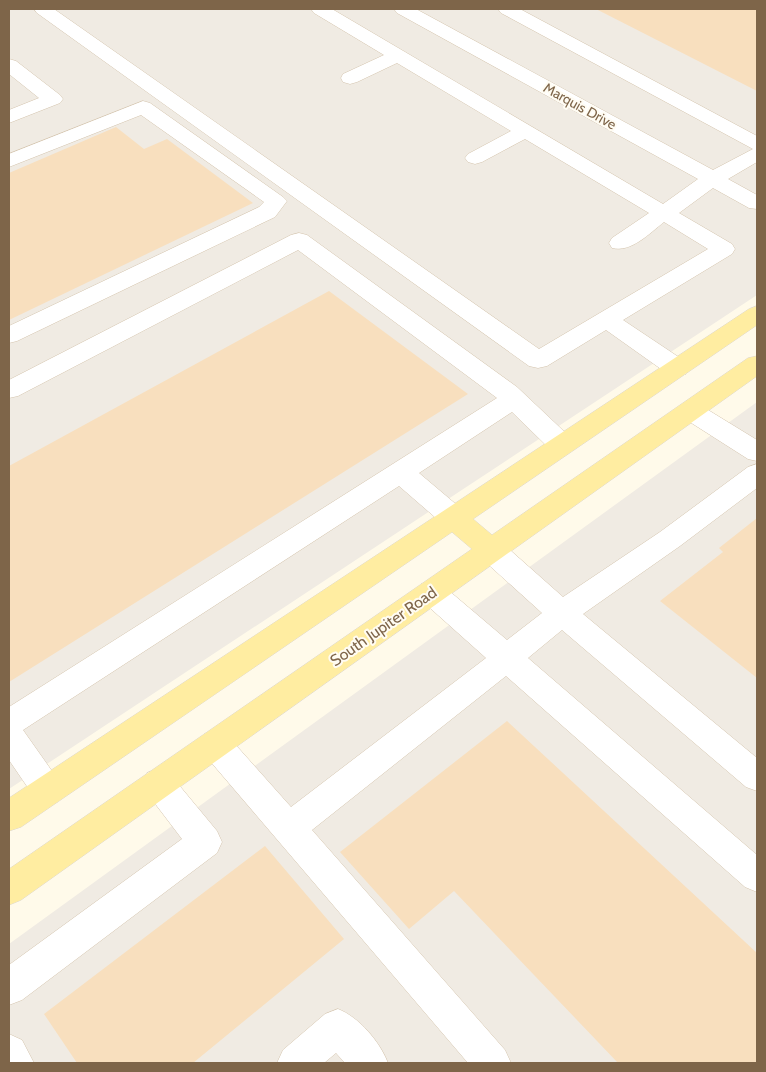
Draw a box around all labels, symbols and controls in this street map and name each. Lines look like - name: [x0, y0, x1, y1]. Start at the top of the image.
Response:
- street label: Marquis Drive: [540, 79, 620, 133]
- street label: South Jupiter Road: [326, 583, 440, 670]

